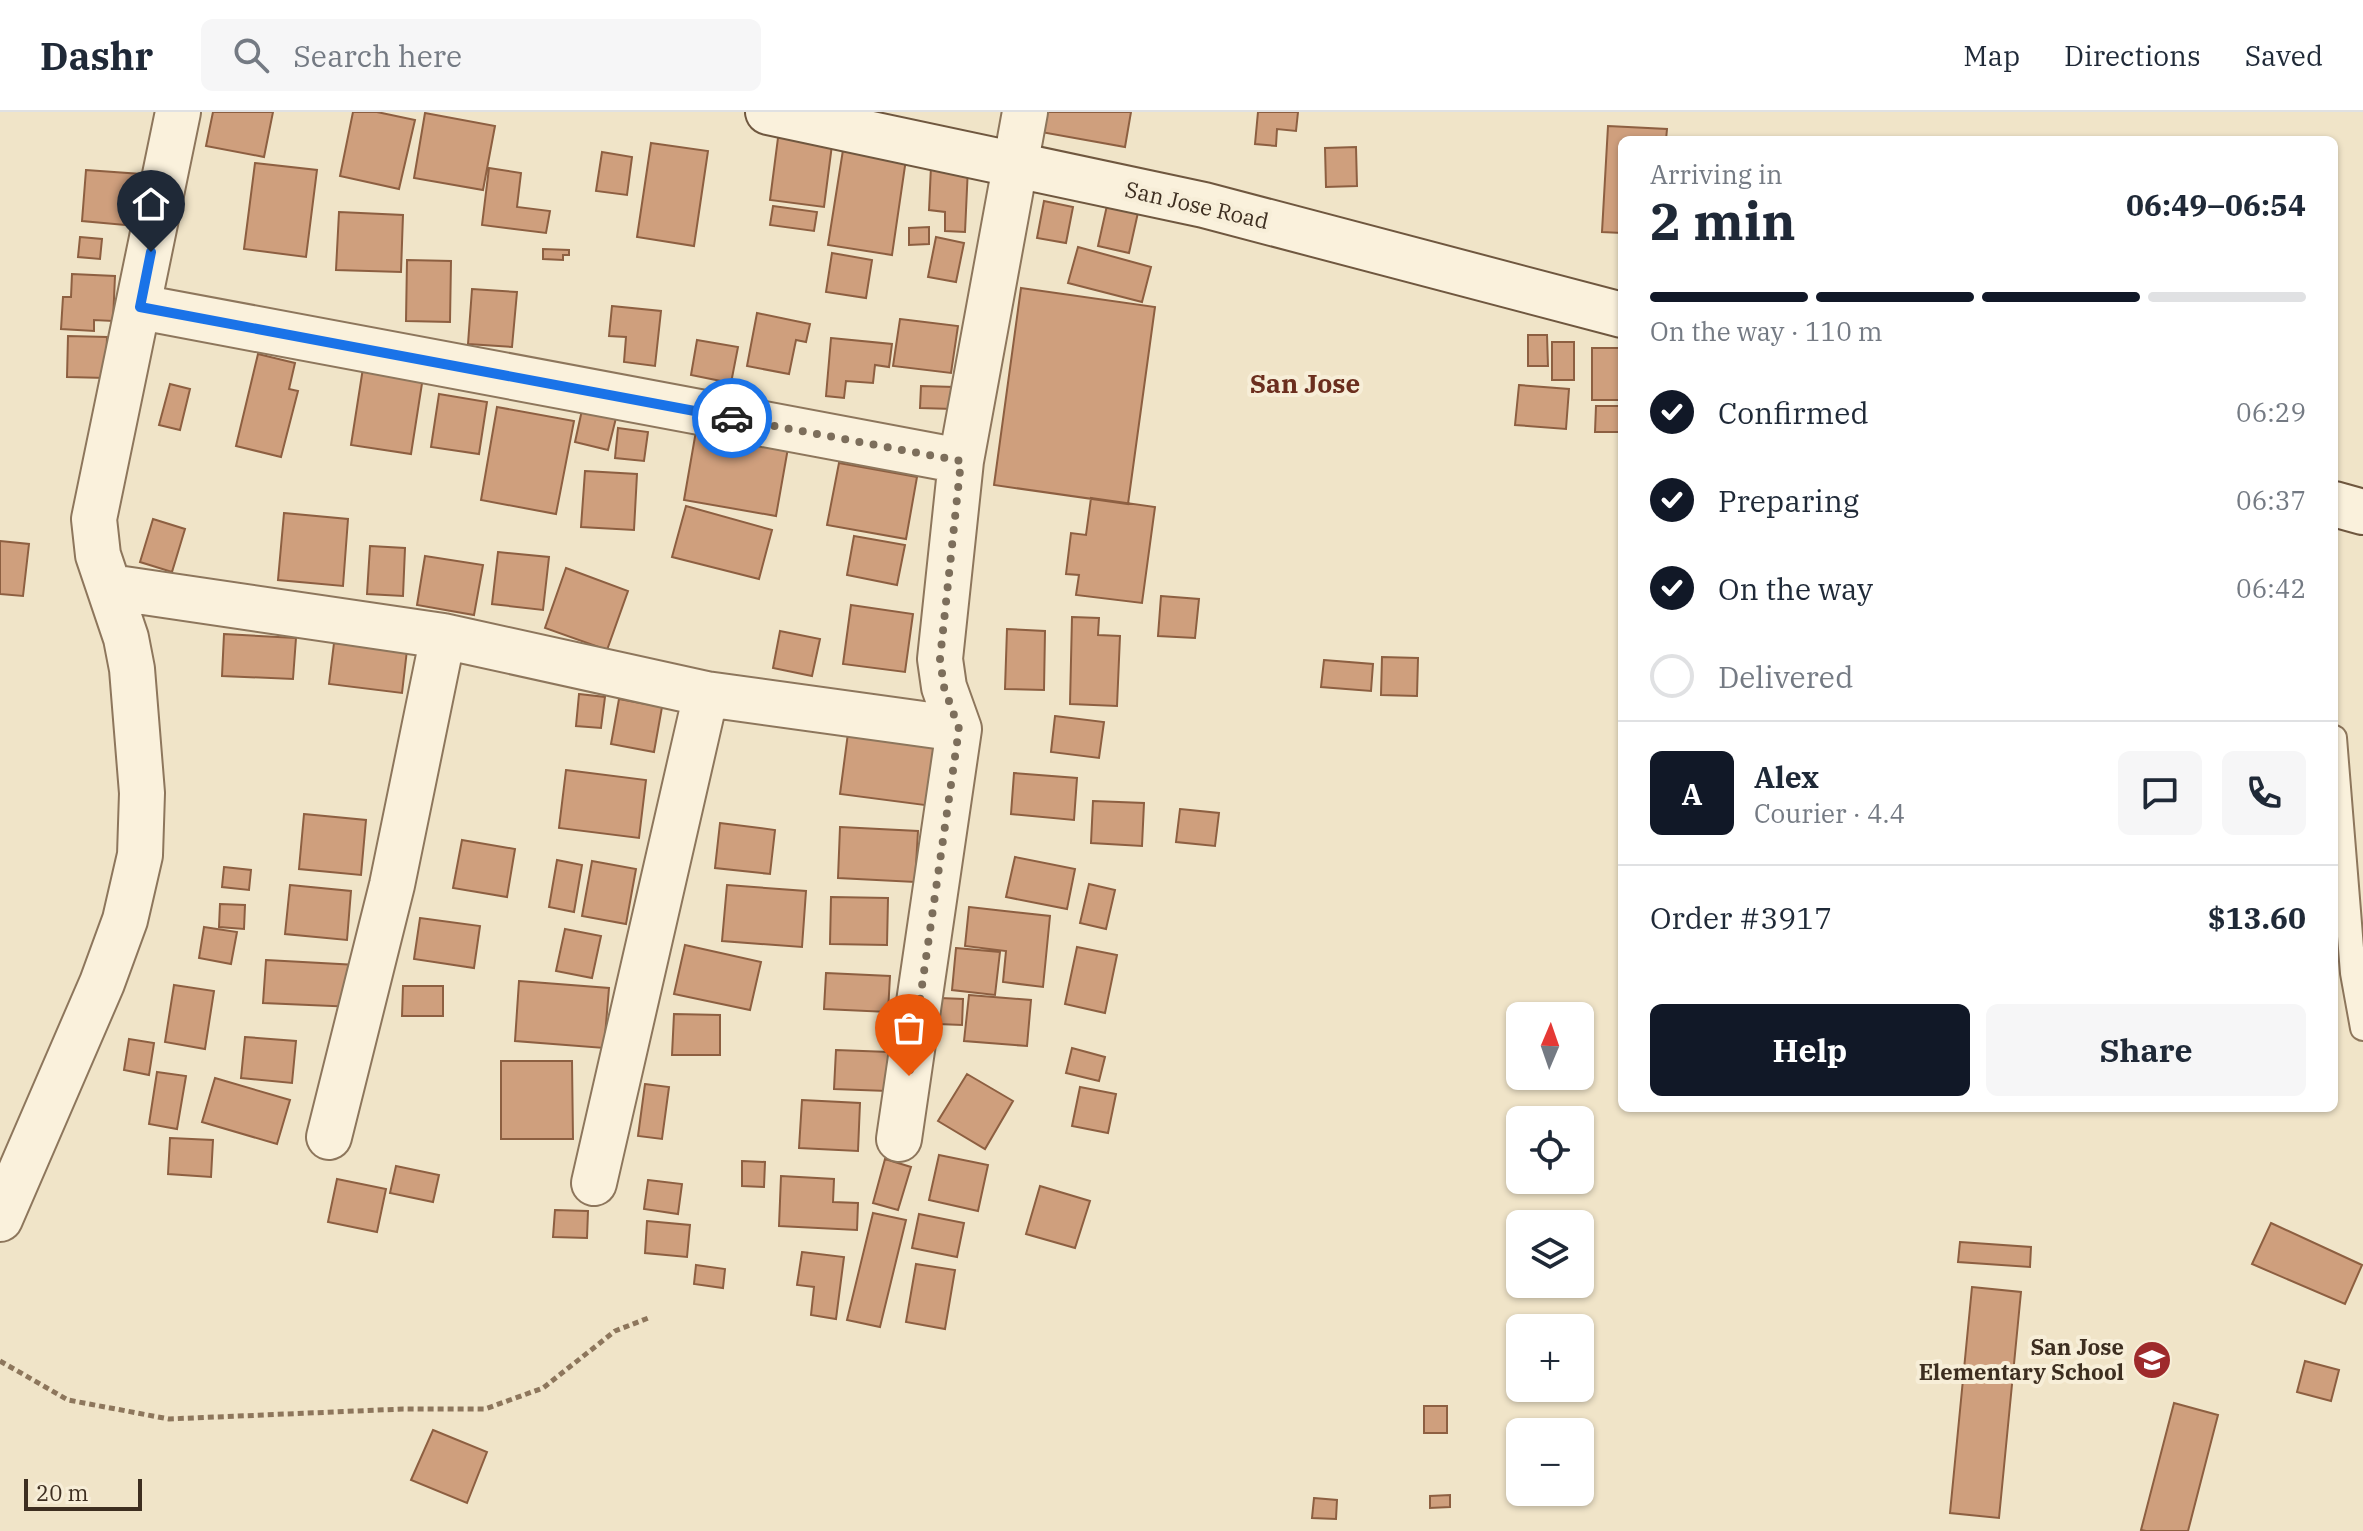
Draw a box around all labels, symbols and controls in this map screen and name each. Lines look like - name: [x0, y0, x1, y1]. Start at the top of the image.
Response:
- search box: [201, 19, 761, 91]
- text: Dashr: [40, 31, 153, 80]
- icon: search: [229, 33, 273, 77]
- text: Search here: [293, 36, 462, 75]
- text: Map: [1963, 37, 2020, 74]
- text: Directions: [2064, 37, 2201, 74]
- text: Saved: [2245, 37, 2323, 74]
- text: Arriving in: [1650, 157, 1783, 191]
- pin: [117, 170, 185, 252]
- street label: San Jose Road: [1122, 174, 1272, 235]
- icon: home: [129, 182, 173, 226]
- text: 06:49–06:54: [2126, 185, 2306, 224]
- text: 2 min: [1650, 187, 1796, 254]
- text: On the way · 110 m: [1650, 314, 1883, 348]
- district label: San Jose: [1250, 366, 1360, 400]
- courier: [692, 378, 772, 458]
- icon: check: [1650, 390, 1694, 434]
- text: Confirmed: [1718, 393, 1869, 432]
- text: 06:29: [2236, 395, 2306, 429]
- icon: car: [710, 396, 754, 440]
- icon: check: [1650, 478, 1694, 522]
- text: Preparing: [1718, 481, 1859, 520]
- text: 06:37: [2236, 483, 2306, 517]
- icon: check: [1650, 566, 1694, 610]
- text: On the way: [1718, 569, 1873, 608]
- text: 06:42: [2236, 571, 2306, 605]
- text: Delivered: [1718, 657, 1853, 696]
- button: chat: [2118, 751, 2202, 835]
- button: phone: [2222, 751, 2306, 835]
- text: Alex: [1754, 757, 1819, 796]
- text: A: [1682, 774, 1702, 813]
- text: Courier · 4.4: [1754, 796, 1905, 830]
- text: Order #3917: [1650, 898, 1832, 937]
- text: $13.60: [2208, 898, 2306, 937]
- pin: [875, 994, 943, 1076]
- north arrow: [1506, 1002, 1594, 1090]
- map controls: [1506, 1002, 1594, 1506]
- button: Help: [1650, 1004, 1970, 1096]
- button: Share: [1986, 1004, 2306, 1096]
- icon: bag: [887, 1006, 931, 1050]
- button: locate: [1506, 1106, 1594, 1194]
- button: layers: [1506, 1210, 1594, 1298]
- button: +: [1506, 1314, 1594, 1402]
- place label: San Jose Elementary School: [1919, 1332, 2124, 1386]
- school or university icon: San Jose Elementary School: [2131, 1339, 2173, 1381]
- button: −: [1506, 1418, 1594, 1506]
- scale bar: [24, 1475, 142, 1511]
- text: 20 m: [36, 1478, 88, 1507]

